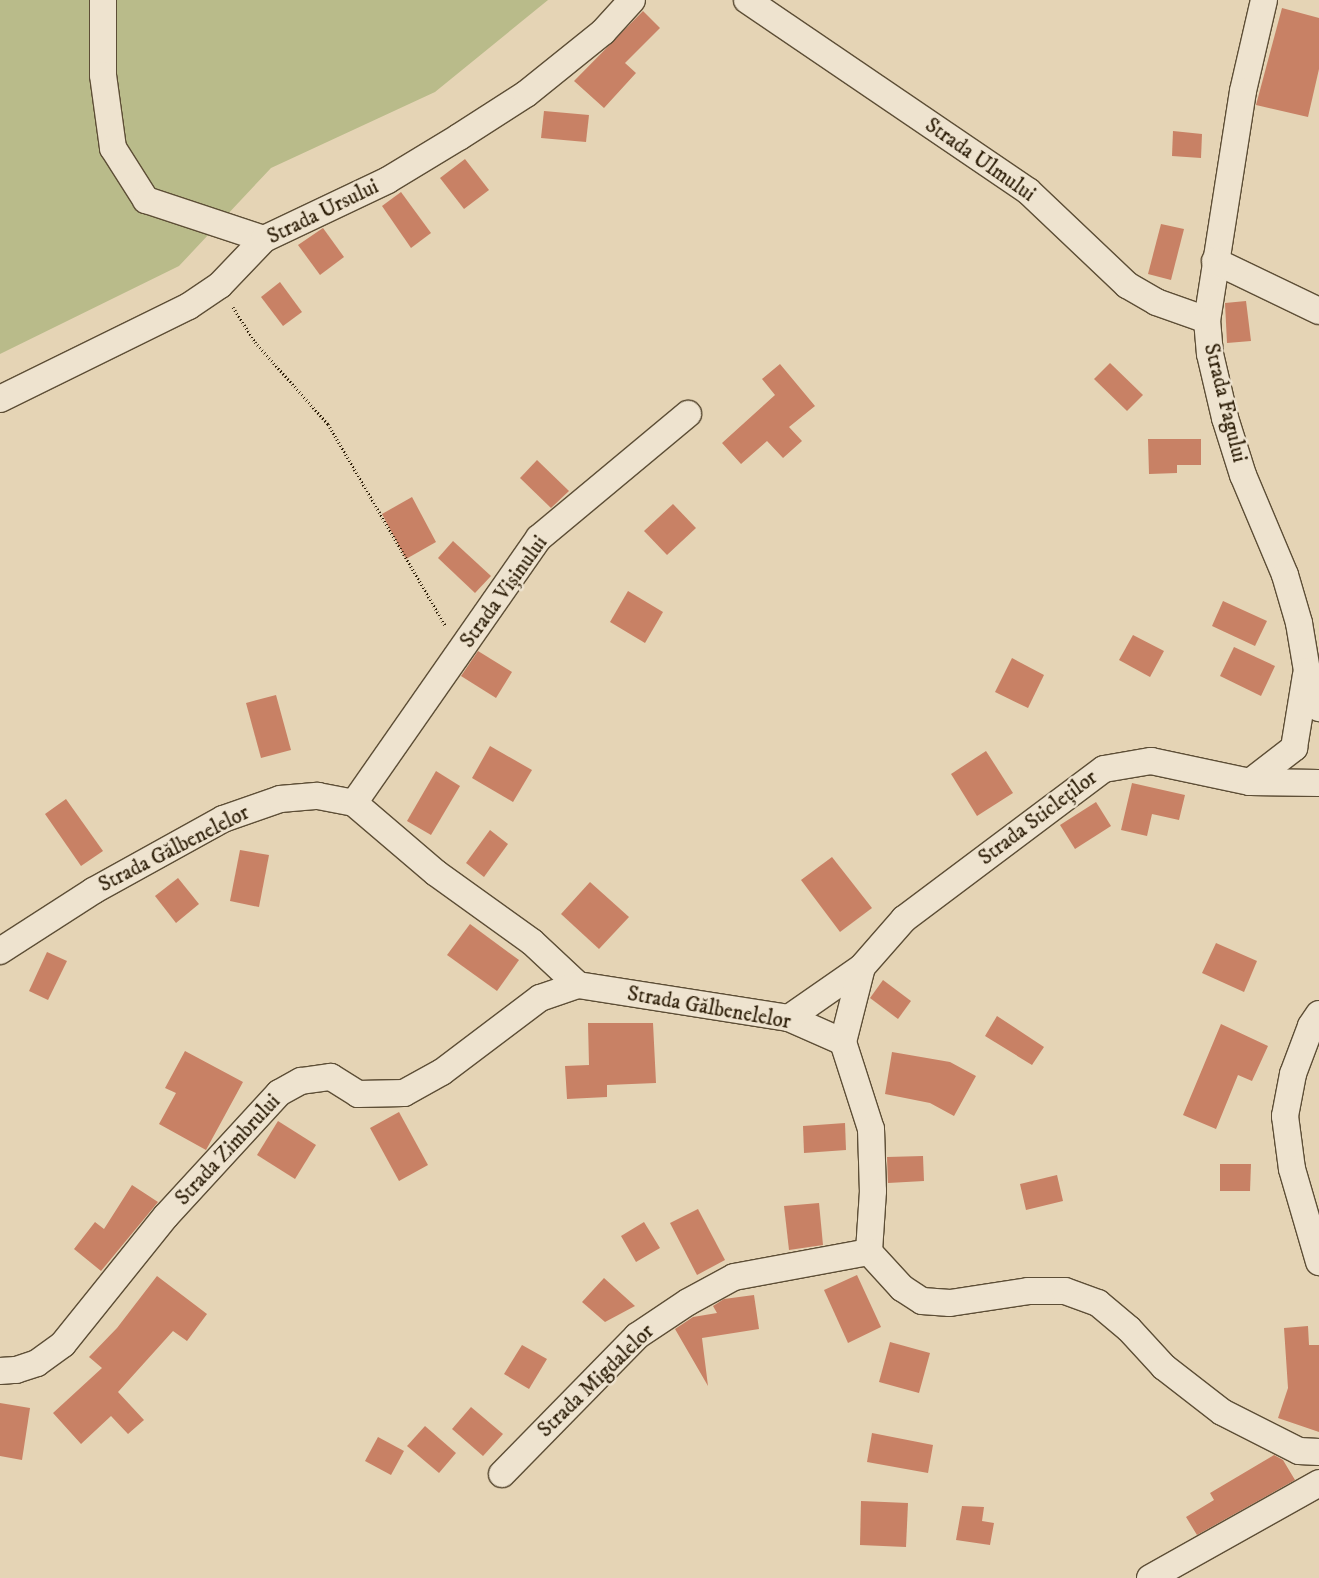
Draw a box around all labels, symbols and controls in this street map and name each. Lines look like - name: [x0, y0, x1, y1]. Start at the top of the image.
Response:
- street label: Strada Ulmului: [920, 113, 1040, 207]
- street label: Strada Ursului: [263, 174, 383, 250]
- street label: Strada Fagului: [1198, 341, 1252, 465]
- street label: Strada Vișinului: [455, 531, 553, 653]
- street label: Strada Sticleților: [974, 765, 1102, 871]
- street label: Strada Gălbenelelor: [95, 800, 253, 898]
- street label: Strada Gălbenelelor: [625, 981, 793, 1035]
- street label: Strada Zimbrului: [170, 1089, 286, 1211]
- street label: Strada Migdalelor: [533, 1319, 659, 1443]

